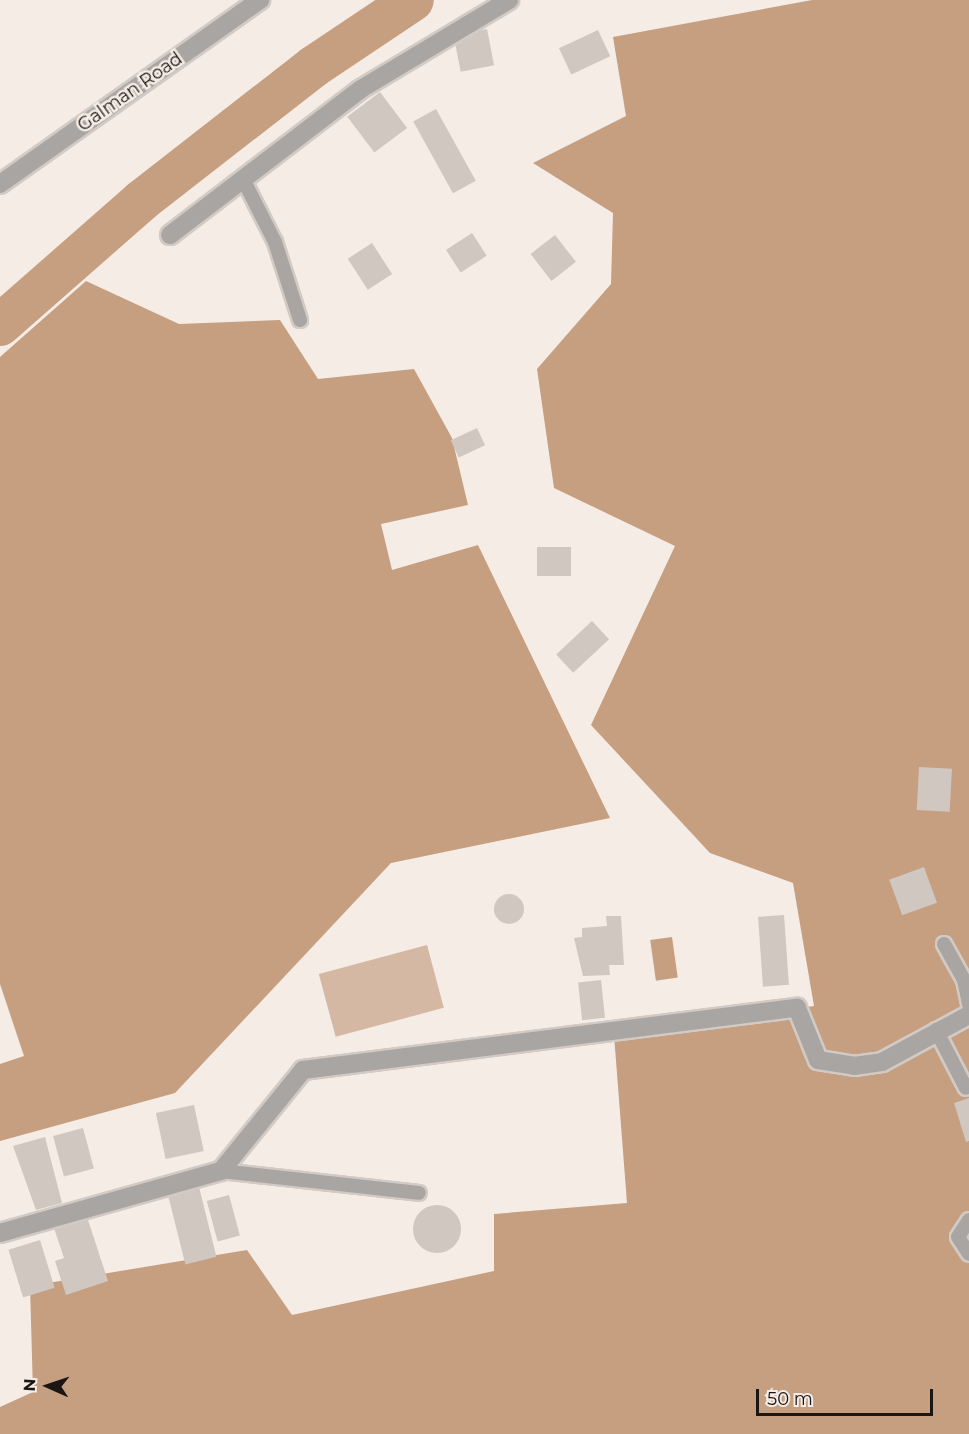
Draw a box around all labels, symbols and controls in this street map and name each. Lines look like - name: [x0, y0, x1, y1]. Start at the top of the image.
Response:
- street label: Galman Road: [73, 48, 187, 136]
- north arrow: [18, 1356, 78, 1416]
- scale bar: [759, 1377, 936, 1415]
- text: N: [20, 1378, 39, 1392]
- text: 50 m: [767, 1388, 813, 1410]

